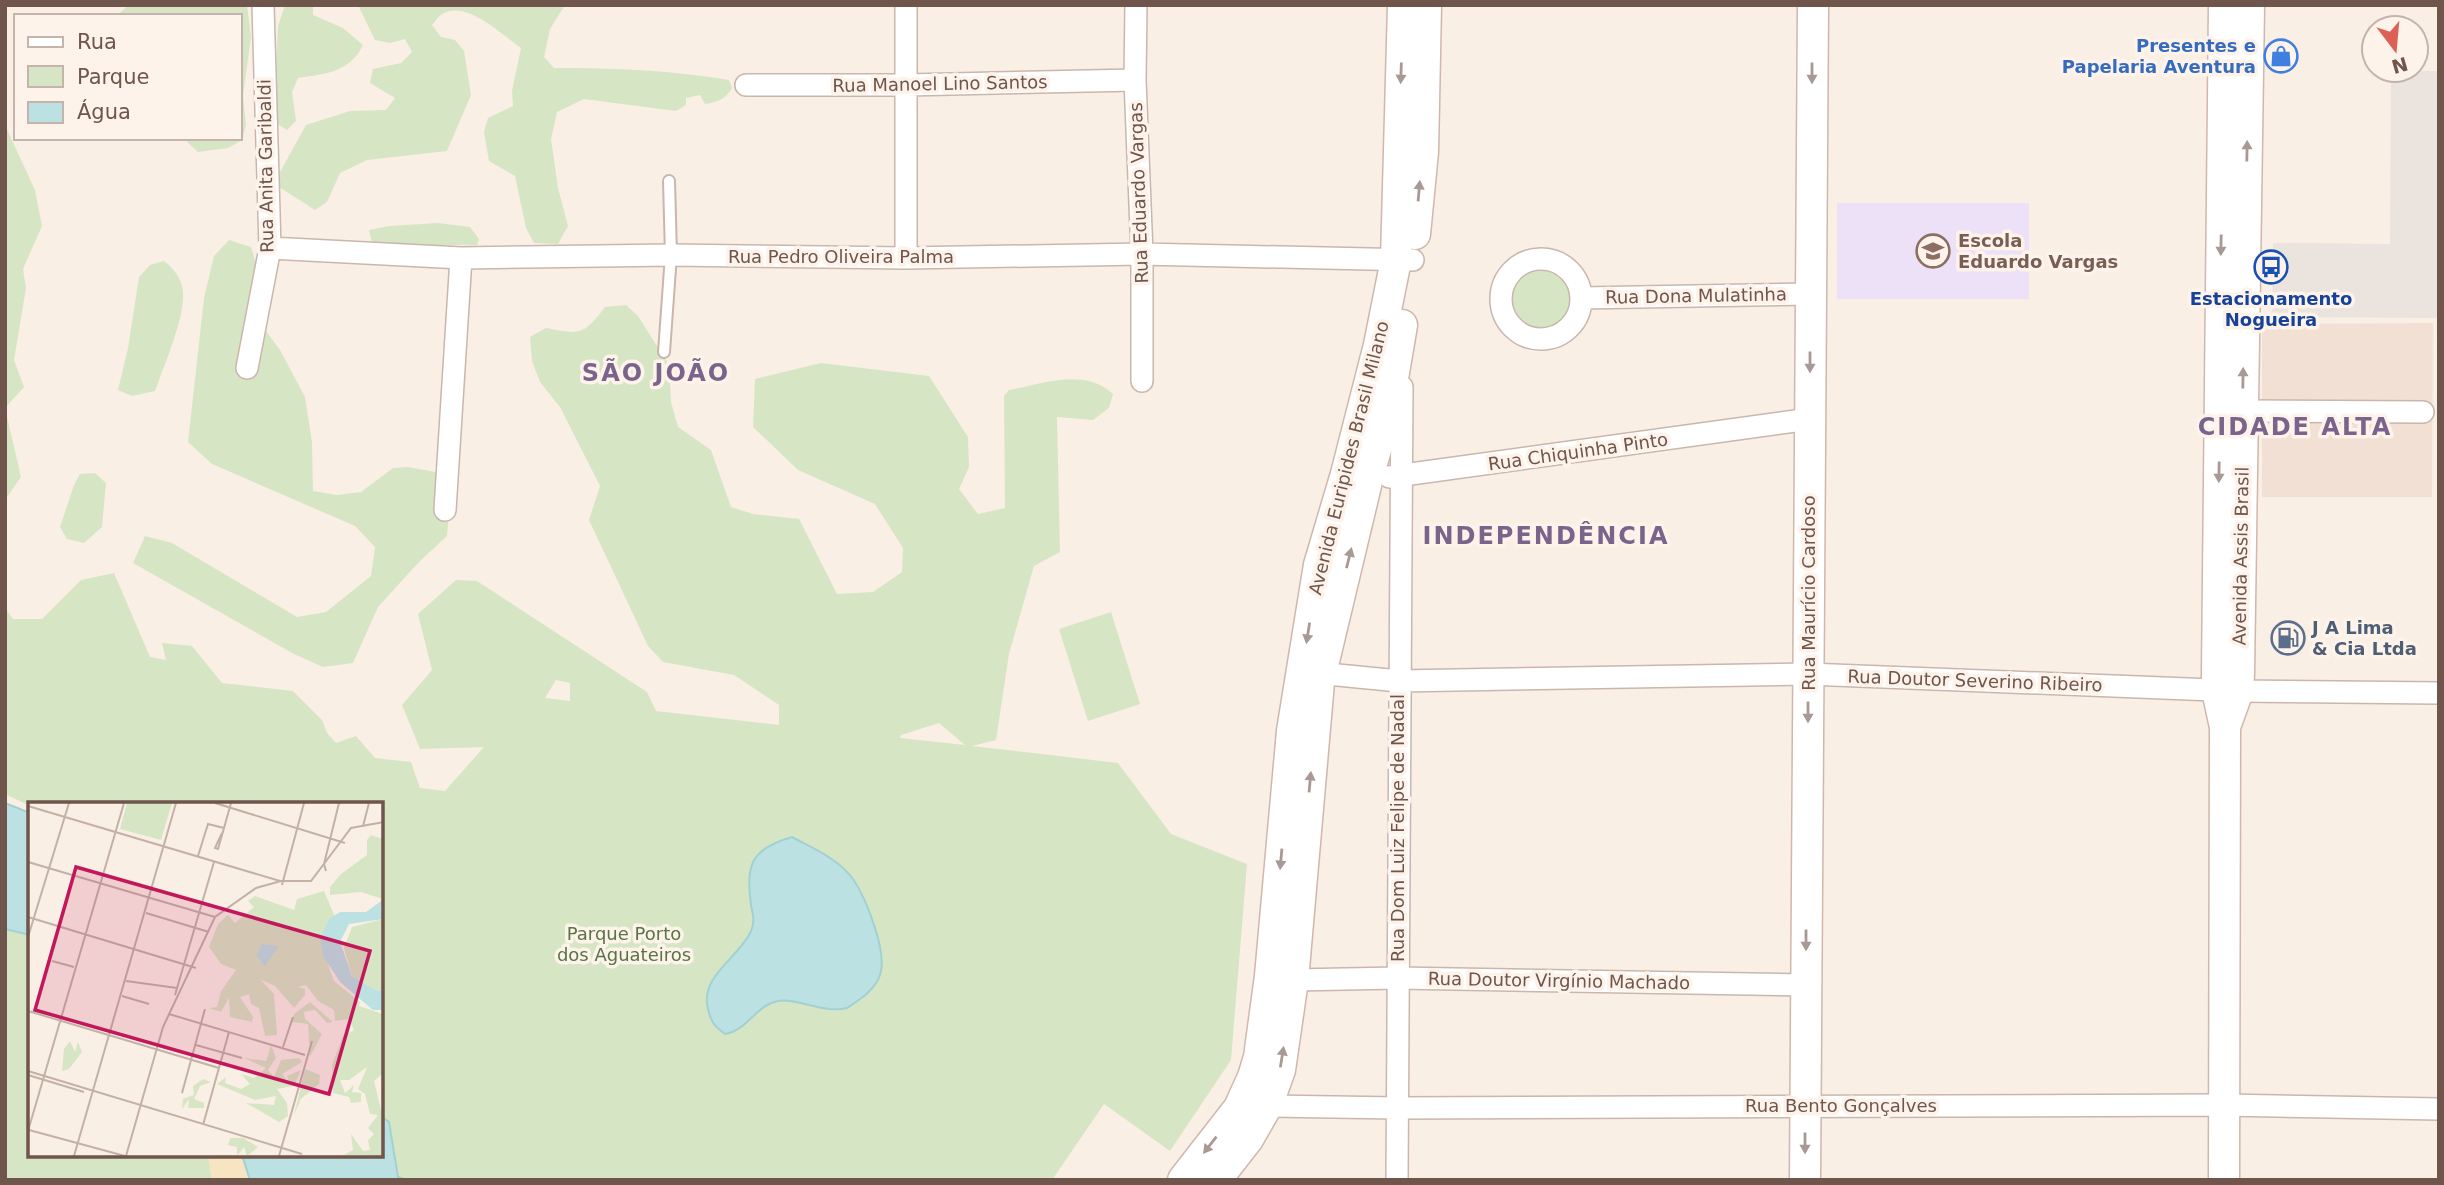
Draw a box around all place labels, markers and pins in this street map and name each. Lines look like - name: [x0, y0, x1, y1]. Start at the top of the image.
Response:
- place label: Presentes e Papelaria Aventura: [2062, 35, 2256, 77]
- shop icon: Presentes e Papelaria Aventura: [2262, 37, 2300, 75]
- place label: Escola Eduardo Vargas: [1958, 230, 2118, 272]
- school or university icon: Escola Eduardo Vargas: [1914, 232, 1952, 270]
- bus stop icon: Estacionamento Nogueira: [2252, 248, 2290, 286]
- place label: Estacionamento Nogueira: [2190, 288, 2352, 330]
- place label: J A Lima & Cia Ltda: [2310, 617, 2417, 659]
- fuel station icon: J A Lima & Cia Ltda: [2269, 619, 2307, 657]

